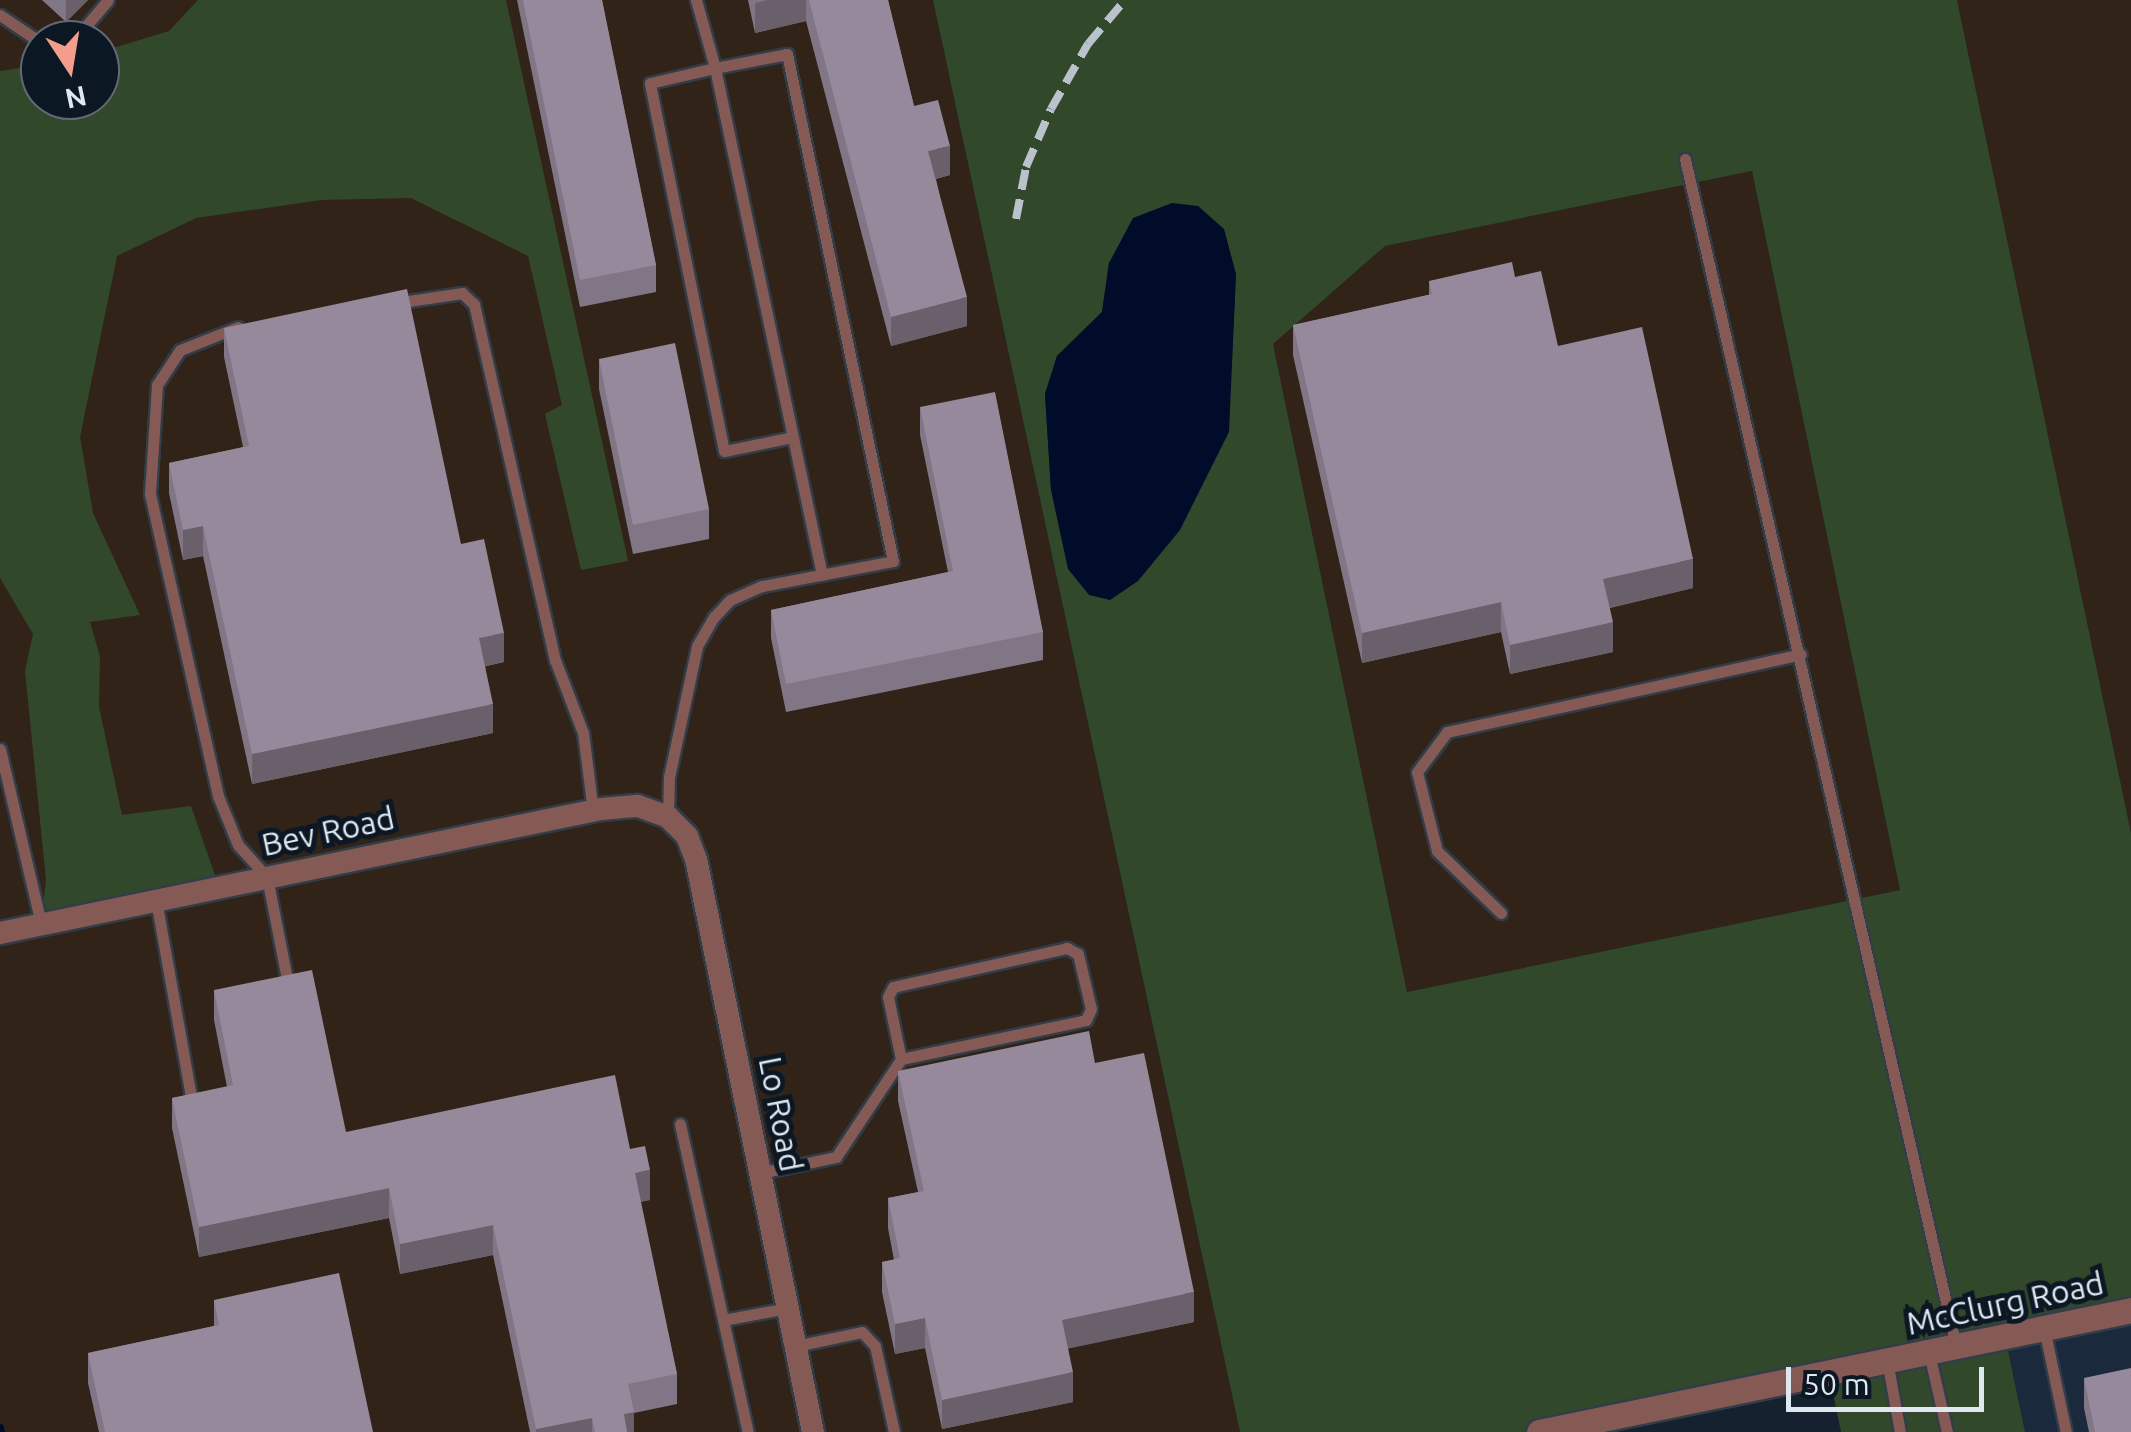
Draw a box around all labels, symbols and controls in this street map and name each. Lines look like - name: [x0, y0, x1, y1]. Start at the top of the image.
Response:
- north arrow: [20, 20, 120, 120]
- text: N: [62, 81, 89, 115]
- street label: Bev Road: [258, 798, 398, 864]
- street label: Lo Road: [751, 1053, 811, 1175]
- street label: McClurg Road: [1903, 1263, 2107, 1343]
- scale bar: [1791, 1347, 1988, 1409]
- text: 50 m: [1803, 1367, 1870, 1401]

